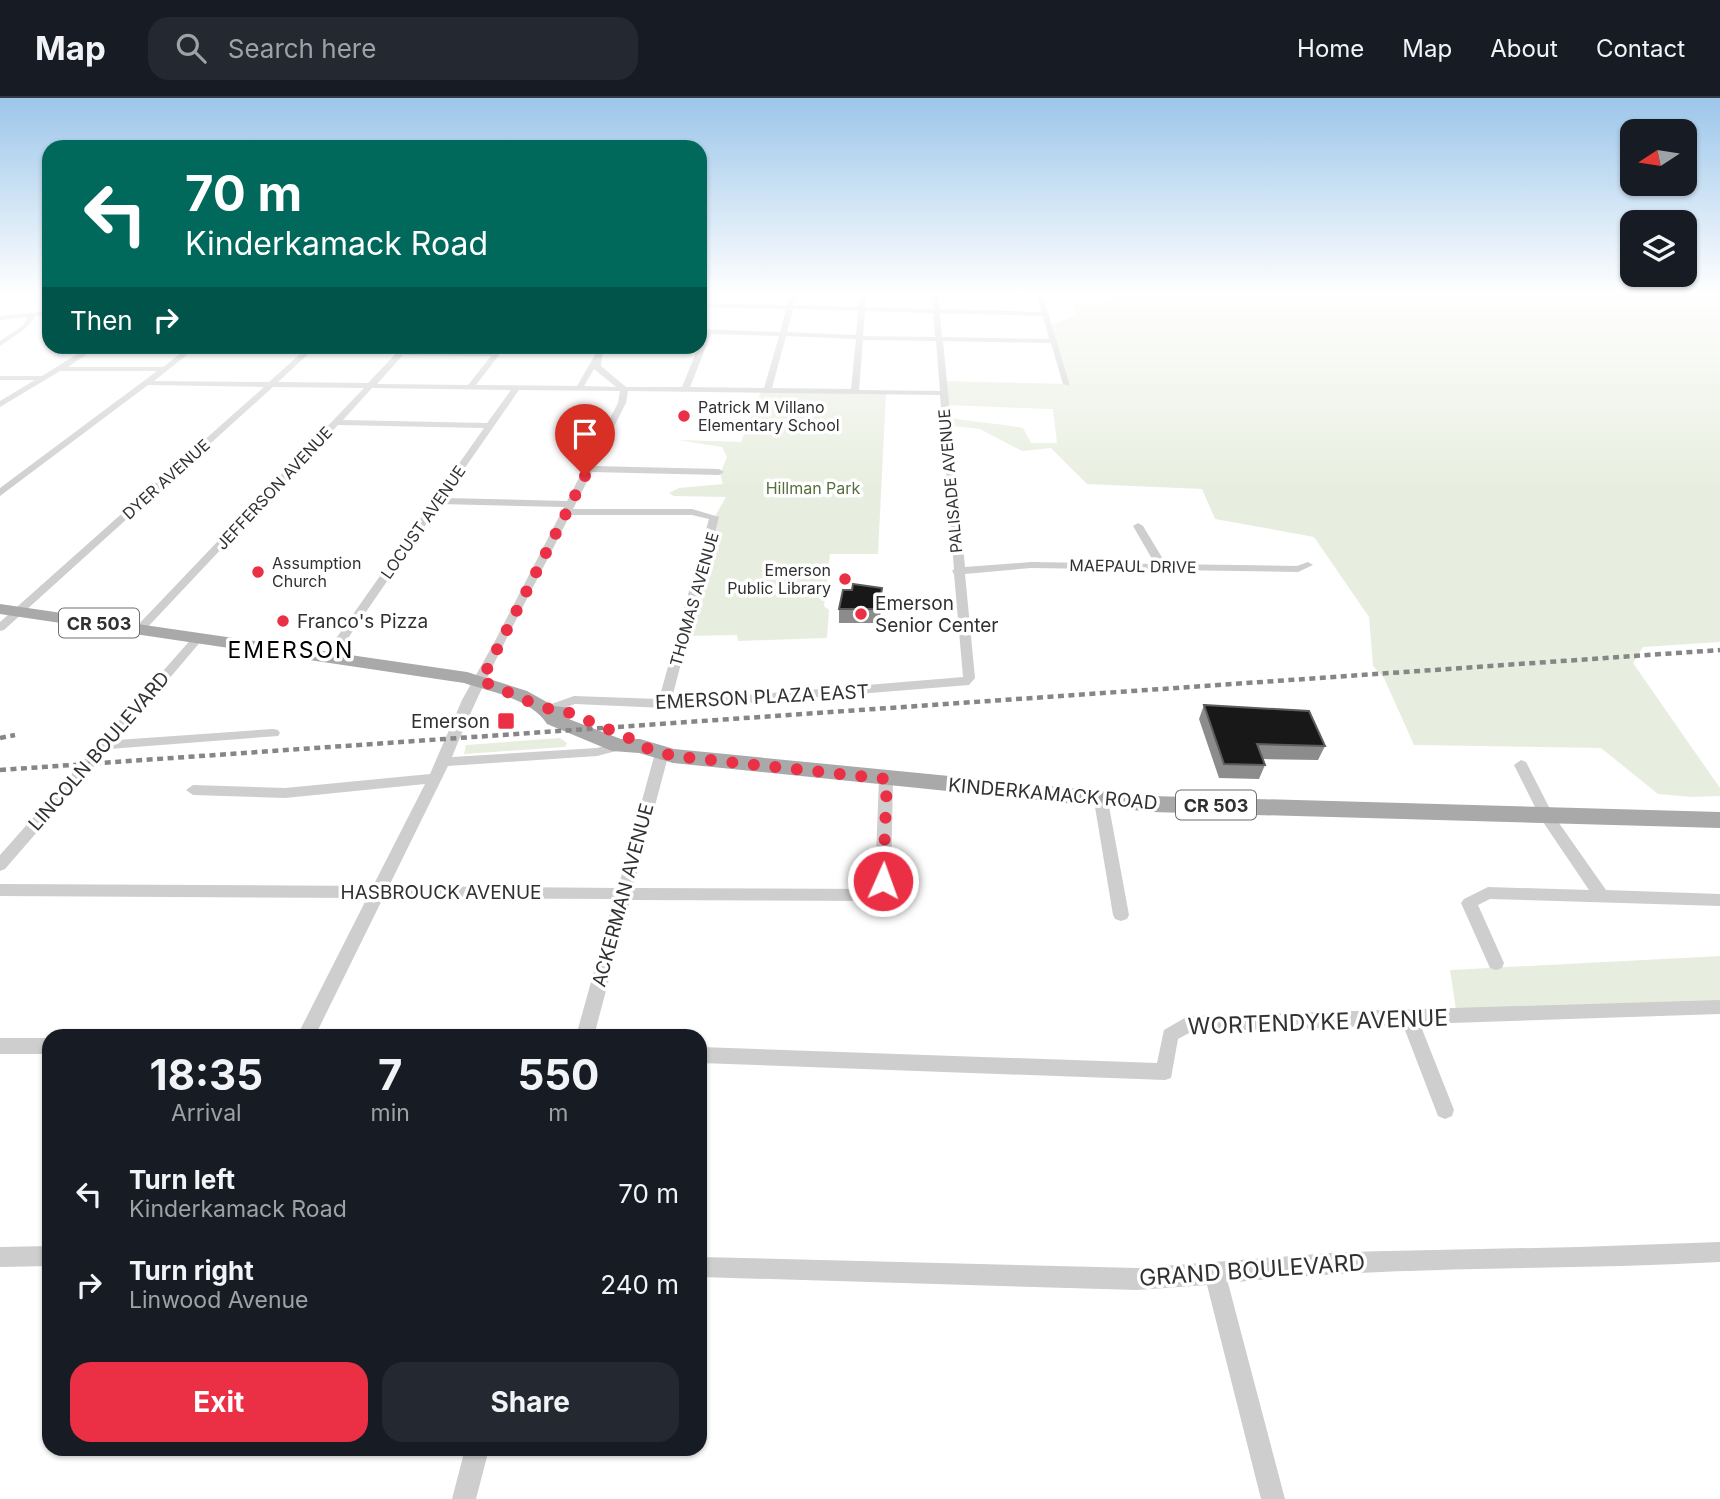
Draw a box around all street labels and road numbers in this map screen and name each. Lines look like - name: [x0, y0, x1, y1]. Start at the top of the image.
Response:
- street label: PALISADE AVENUE: [934, 408, 966, 554]
- street label: JEFFERSON AVENUE: [212, 422, 336, 554]
- street label: DYER AVENUE: [118, 435, 214, 523]
- street label: LOCUST AVENUE: [376, 462, 470, 582]
- street label: THOMAS AVENUE: [665, 529, 723, 669]
- street label: MAEPAUL DRIVE: [1069, 555, 1197, 577]
- road number: CR 503: [59, 608, 139, 638]
- street label: LINCOLN BOULEVARD: [24, 667, 174, 835]
- street label: EMERSON PLAZA EAST: [655, 680, 869, 714]
- street label: KINDERKAMACK ROAD: [947, 773, 1159, 815]
- road number: CR 503: [1176, 790, 1256, 820]
- street label: ACKERMAN AVENUE: [587, 801, 659, 989]
- street label: HASBROUCK AVENUE: [341, 881, 541, 904]
- street label: WORTENDYKE AVENUE: [1187, 1003, 1449, 1041]
- street label: GRAND BOULEVARD: [1138, 1248, 1366, 1292]

